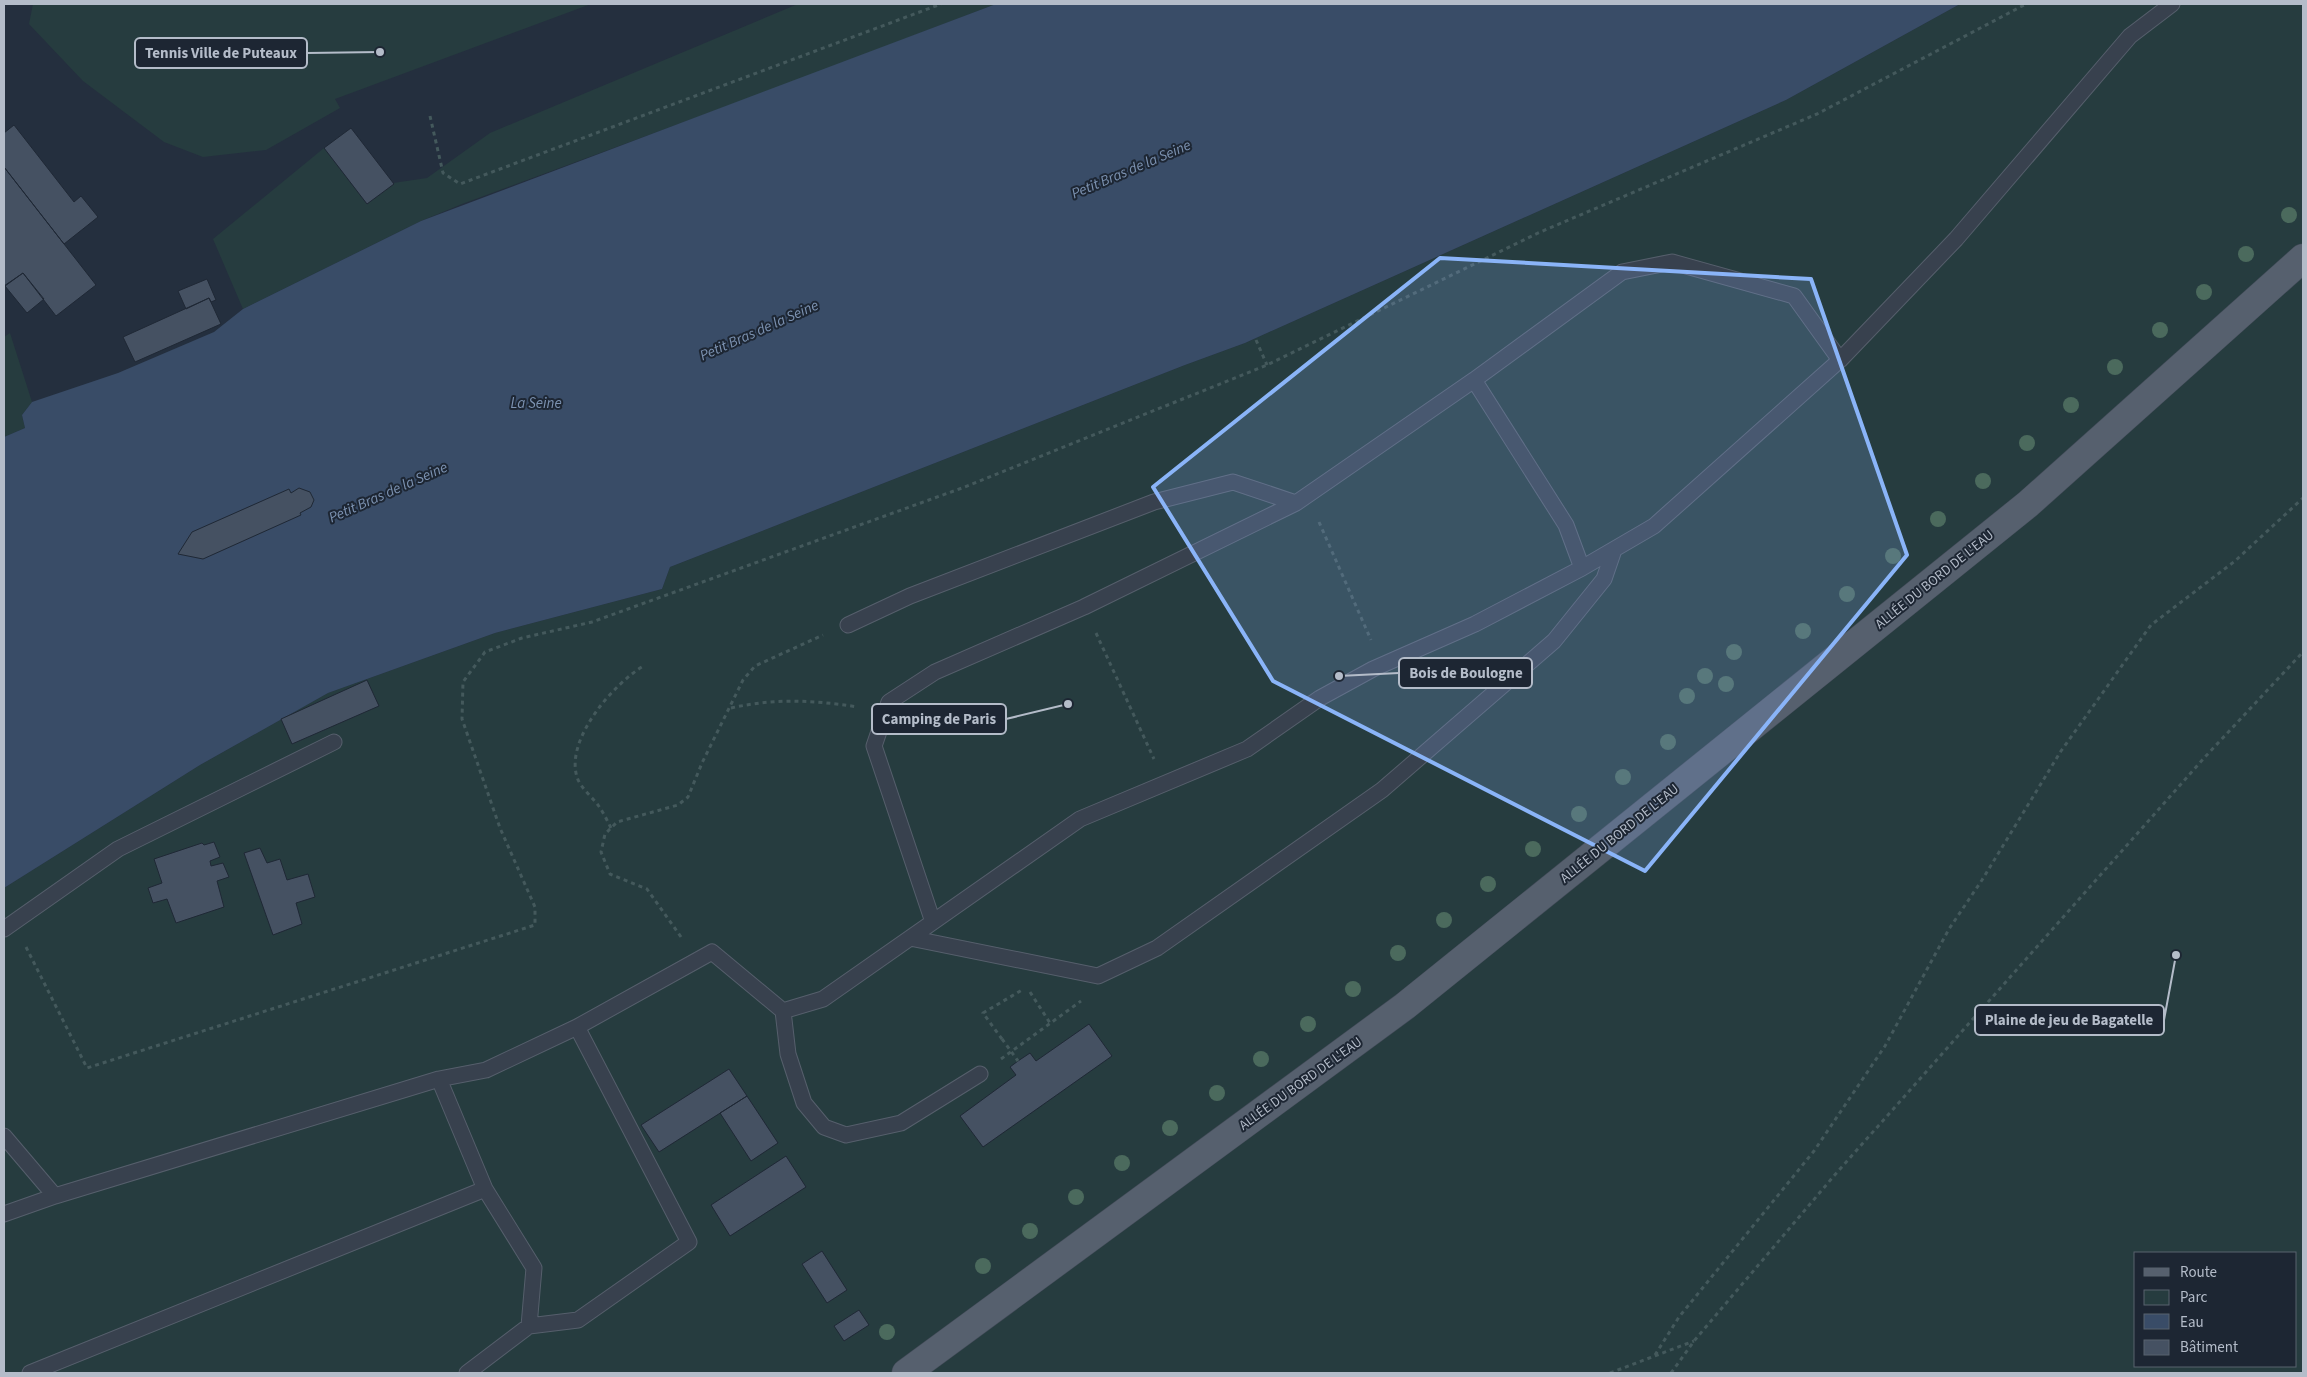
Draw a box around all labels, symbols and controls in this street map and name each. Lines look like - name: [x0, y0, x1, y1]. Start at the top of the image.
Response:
- callout: Tennis Ville de Puteaux: [135, 38, 307, 68]
- text: Tennis Ville de Puteaux: [145, 43, 297, 64]
- water label: Petit Bras de la Seine: [1068, 135, 1194, 204]
- water label: Petit Bras de la Seine: [696, 295, 822, 366]
- water label: La Seine: [510, 393, 562, 414]
- water label: Petit Bras de la Seine: [325, 457, 451, 528]
- street label: ALLÉE DU BORD DE L'EAU: [1871, 526, 1998, 634]
- callout: Bois de Boulogne: [1399, 658, 1532, 688]
- text: Bois de Boulogne: [1409, 663, 1523, 684]
- callout: Camping de Paris: [872, 704, 1006, 734]
- text: Camping de Paris: [882, 709, 996, 730]
- street label: ALLÉE DU BORD DE L'EAU: [1556, 780, 1683, 888]
- callout: Plaine de jeu de Bagatelle: [1975, 1005, 2164, 1035]
- text: Plaine de jeu de Bagatelle: [1985, 1010, 2154, 1031]
- street label: ALLÉE DU BORD DE L'EAU: [1235, 1032, 1366, 1135]
- legend: [2134, 1252, 2297, 1367]
- text: Route: [2180, 1262, 2217, 1283]
- text: Parc: [2180, 1287, 2207, 1308]
- text: Eau: [2180, 1312, 2204, 1333]
- text: Bâtiment: [2180, 1337, 2238, 1358]

